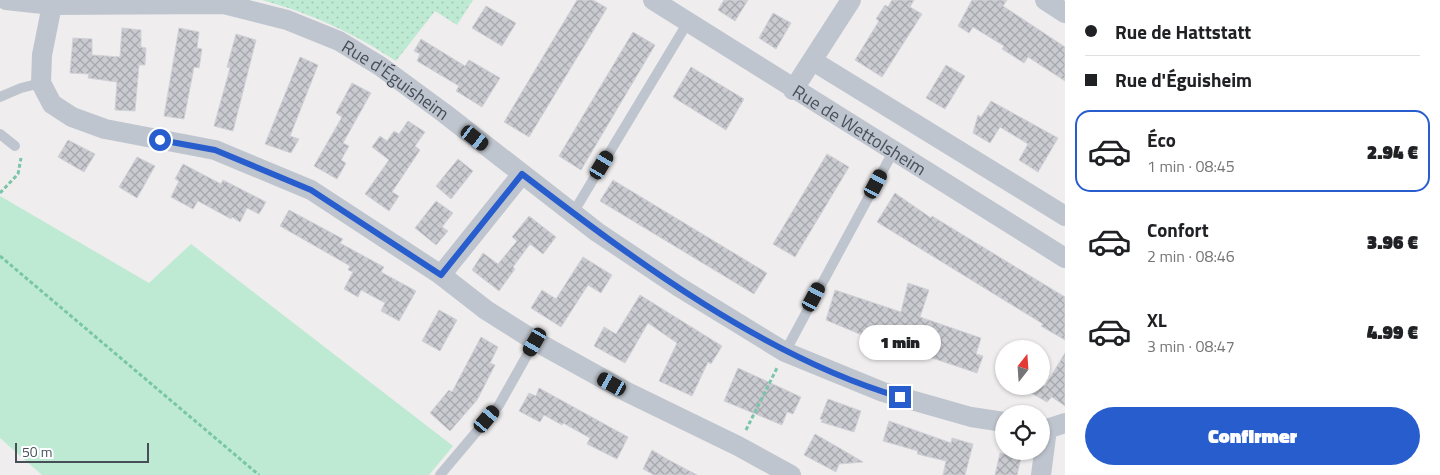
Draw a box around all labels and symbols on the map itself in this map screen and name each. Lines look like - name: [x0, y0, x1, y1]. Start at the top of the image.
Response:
- street label: Rue d'Éguisheim: [337, 33, 455, 126]
- street label: Rue de Wettolsheim: [788, 77, 932, 182]
- car: [458, 123, 491, 153]
- route start: [149, 129, 171, 151]
- car: [587, 148, 616, 182]
- car: [862, 167, 889, 201]
- car: [800, 280, 827, 314]
- callout: 1 min: [859, 324, 941, 360]
- car: [521, 325, 548, 359]
- north arrow: [995, 340, 1050, 395]
- car: [595, 370, 628, 398]
- route end: [889, 386, 911, 408]
- car: [471, 403, 502, 435]
- scale bar: [15, 440, 149, 463]

